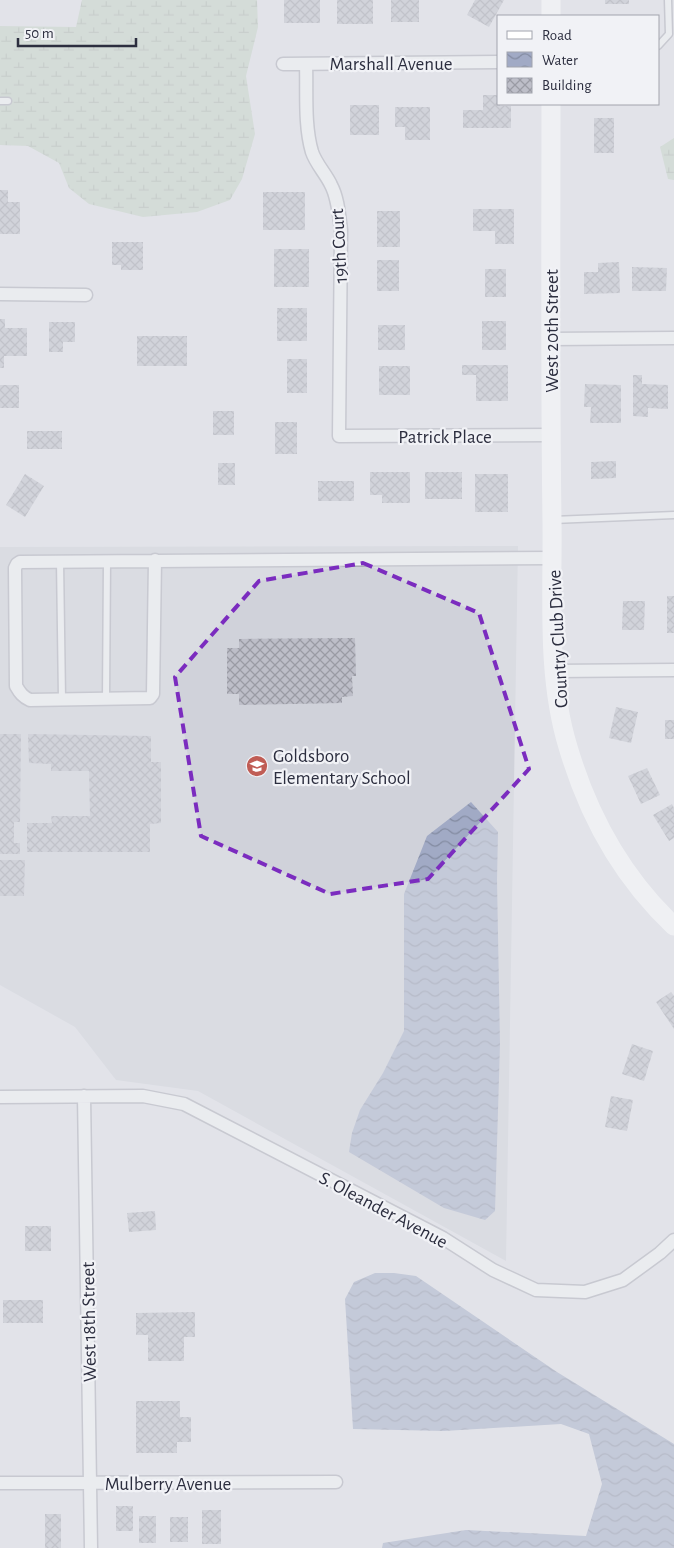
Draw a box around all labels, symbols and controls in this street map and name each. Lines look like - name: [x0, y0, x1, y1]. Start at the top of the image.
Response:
- scale bar: [18, 15, 135, 47]
- legend: [497, 15, 659, 105]
- text: 50 m: [25, 26, 54, 41]
- text: Road: [542, 28, 572, 43]
- text: Water: [542, 53, 578, 68]
- street label: Marshall Avenue: [329, 55, 453, 74]
- text: Building: [542, 78, 592, 93]
- street label: 19th Court: [328, 208, 351, 284]
- street label: West 20th Street: [543, 269, 562, 393]
- street label: Patrick Place: [398, 428, 492, 447]
- street label: Country Club Drive: [545, 569, 572, 709]
- place label: Goldsboro Elementary School: [273, 747, 411, 788]
- school or university icon: Goldsboro Elementary School: [245, 754, 269, 778]
- street label: S. Oleander Avenue: [316, 1168, 451, 1252]
- street label: West 18th Street: [79, 1262, 100, 1382]
- street label: Mulberry Avenue: [105, 1475, 231, 1494]

